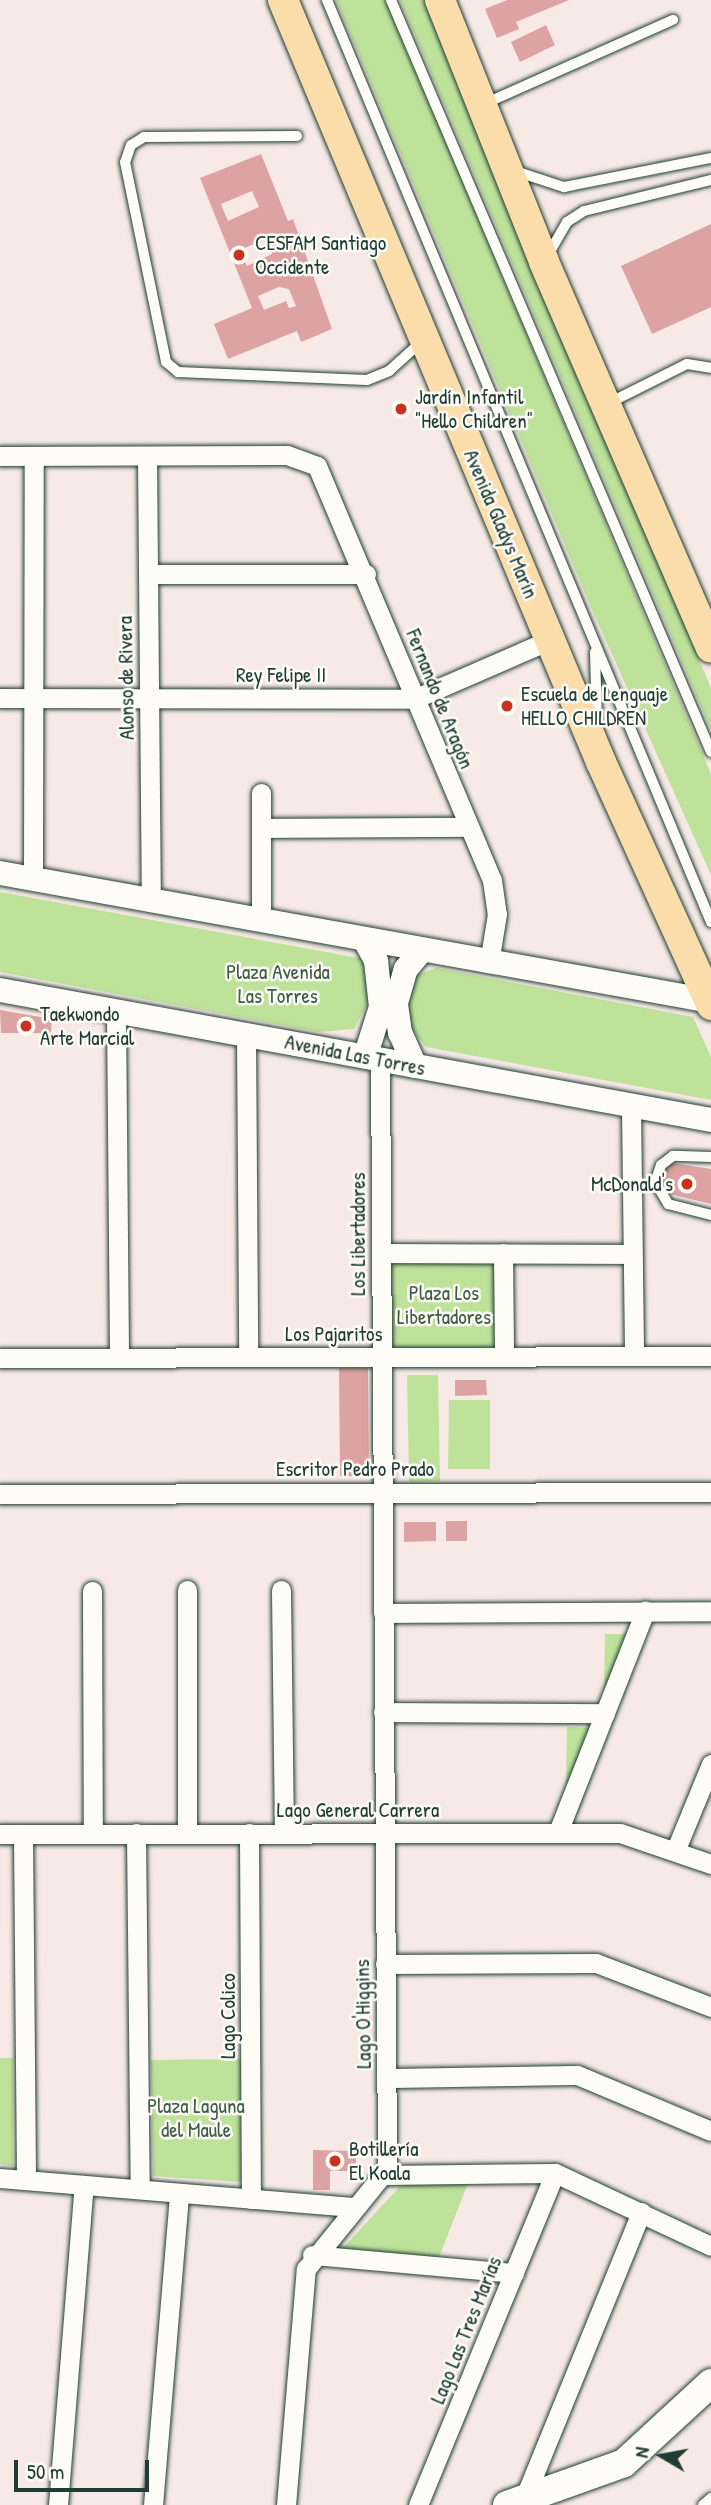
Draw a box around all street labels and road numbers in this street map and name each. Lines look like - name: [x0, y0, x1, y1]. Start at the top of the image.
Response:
- street label: Avenida Gladys Marín: [458, 446, 544, 602]
- street label: Alonso de Rivera: [112, 616, 140, 740]
- street label: Fernando de Aragón: [401, 626, 479, 772]
- street label: Rey Felipe II: [236, 662, 326, 688]
- street label: Avenida Las Torres: [283, 1029, 427, 1081]
- street label: Los Libertadores: [345, 1172, 371, 1296]
- street label: Los Pajaritos: [285, 1321, 383, 1347]
- street label: Escritor Pedro Prado: [276, 1456, 434, 1482]
- street label: Lago General Carrera: [277, 1797, 439, 1823]
- street label: Lago O'Higgins: [349, 1959, 377, 2069]
- street label: Lago Colico: [215, 1973, 241, 2059]
- street label: Lago Las Tres Marías: [425, 2253, 507, 2407]

